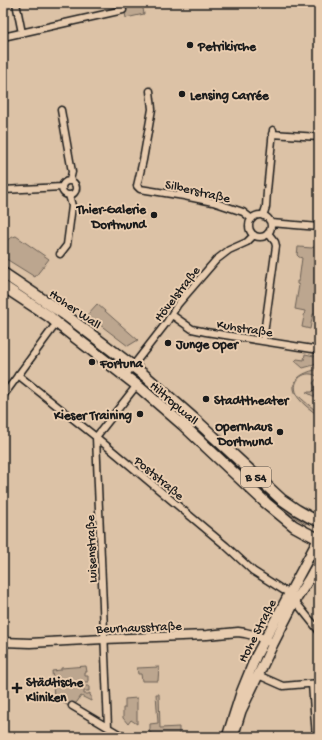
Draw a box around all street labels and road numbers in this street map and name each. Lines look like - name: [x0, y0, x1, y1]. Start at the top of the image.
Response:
- street label: Silberstraße: [163, 178, 232, 207]
- street label: Hövelstraße: [152, 264, 204, 325]
- street label: Hoher Wall: [46, 287, 103, 333]
- street label: Kuhstraße: [215, 318, 274, 341]
- street label: Hiltropwall: [146, 379, 201, 429]
- street label: Poststraße: [130, 453, 187, 504]
- road number: B 54: [241, 467, 271, 487]
- street label: Luisenstraße: [84, 514, 101, 583]
- street label: Hohe Straße: [236, 597, 281, 665]
- street label: Beurhausstraße: [95, 619, 182, 638]

